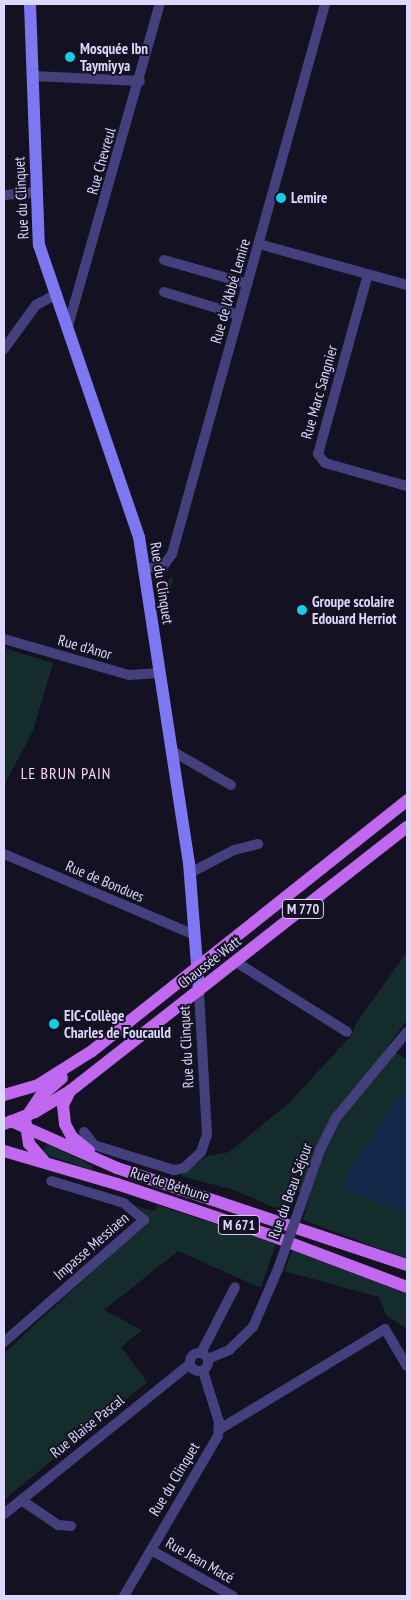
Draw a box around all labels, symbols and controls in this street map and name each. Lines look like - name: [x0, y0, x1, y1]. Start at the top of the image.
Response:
- place label: Mosquée Ibn Taymiyya: [80, 39, 148, 74]
- marker: Mosquée Ibn Taymiyya: [64, 51, 76, 63]
- street label: Rue Chevreul: [83, 126, 119, 196]
- street label: Rue du Clinquet: [10, 156, 32, 240]
- place label: Lemire: [291, 189, 328, 207]
- marker: Lemire: [275, 192, 287, 204]
- street label: Rue de l'Abbé Lemire: [206, 236, 254, 346]
- street label: Rue Marc Sangnier: [297, 343, 341, 441]
- street label: Rue du Clinquet: [147, 541, 177, 625]
- place label: Groupe scolaire Edouard Herriot: [312, 592, 396, 627]
- marker: Groupe scolaire Edouard Herriot: [296, 604, 308, 616]
- street label: Rue d'Anor: [56, 631, 114, 663]
- district label: LE BRUN PAIN: [19, 763, 113, 783]
- street label: Rue de Bondues: [63, 856, 147, 906]
- road number: M 770: [282, 898, 324, 921]
- street label: Chaussée Watt: [174, 932, 244, 992]
- street label: Rue du Clinquet: [175, 1005, 197, 1089]
- place label: EIC-Collège Charles de Foucauld: [64, 1006, 171, 1041]
- marker: EIC-Collège Charles de Foucauld: [48, 1018, 60, 1030]
- street label: Rue du Beau Séjour: [264, 1140, 316, 1242]
- street label: Rue de Béthune: [128, 1163, 212, 1205]
- street label: Impasse Messiaen: [50, 1209, 132, 1283]
- road number: M 671: [218, 1214, 260, 1236]
- street label: Rue Blaise Pascal: [47, 1391, 127, 1461]
- street label: Rue du Clinquet: [145, 1439, 203, 1519]
- street label: Rue Jean Macé: [163, 1533, 237, 1587]

